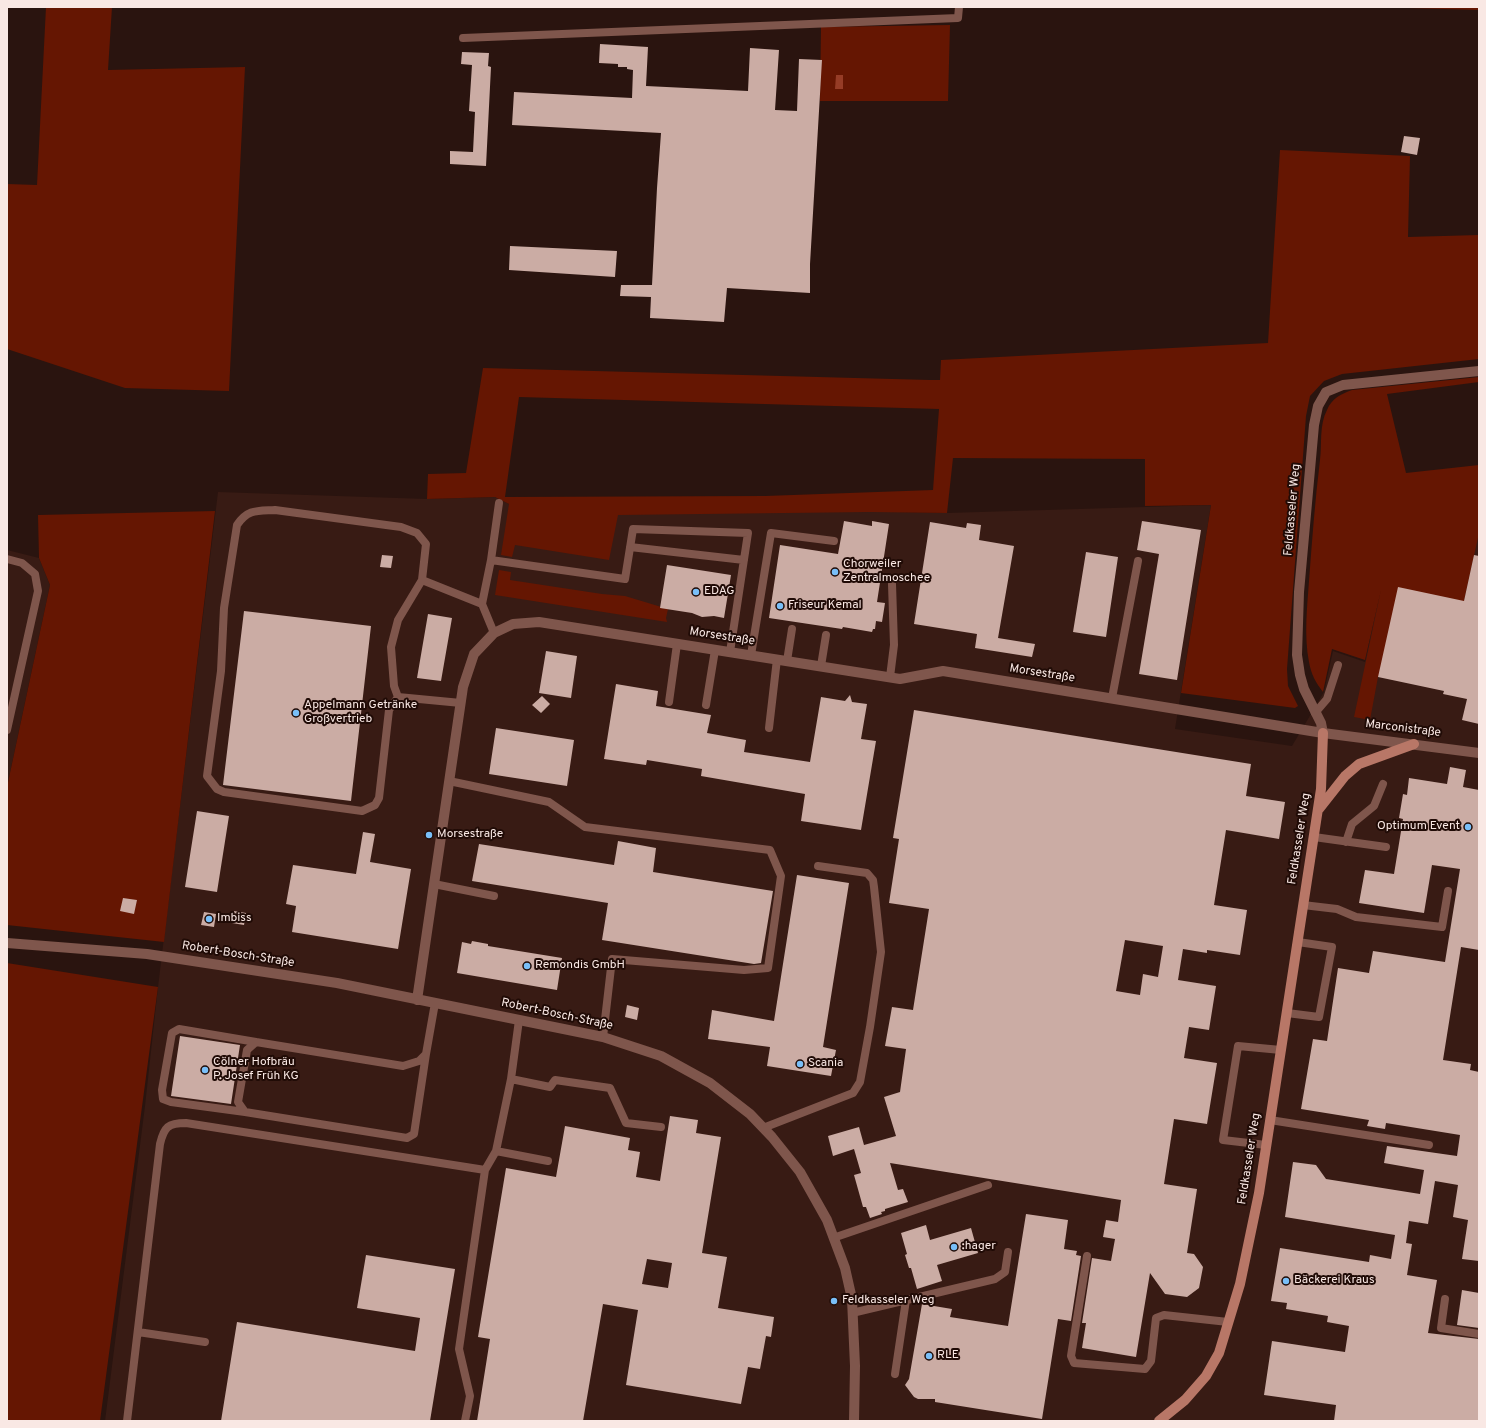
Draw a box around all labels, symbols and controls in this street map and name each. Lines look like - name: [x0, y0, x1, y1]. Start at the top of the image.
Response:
- street label: Feldkasseler Weg: [1282, 463, 1304, 557]
- place label: Chorweiler Zentralmoschee: [843, 558, 930, 586]
- marker: Chorweiler Zentralmoschee: [830, 567, 840, 577]
- place label: EDAG: [704, 585, 735, 599]
- marker: EDAG: [691, 587, 701, 597]
- place label: Friseur Kemal: [788, 599, 862, 613]
- marker: Friseur Kemal: [775, 601, 785, 611]
- street label: Morsestraße: [688, 625, 756, 649]
- street label: Morsestraße: [1008, 662, 1076, 686]
- place label: Appelmann Getränke Großvertrieb: [304, 699, 417, 727]
- marker: Appelmann Getränke Großvertrieb: [291, 708, 301, 718]
- street label: Marconistraße: [1364, 717, 1442, 741]
- street label: Feldkasseler Weg: [1286, 792, 1314, 886]
- place label: Optimum Event: [1377, 820, 1460, 834]
- marker: Optimum Event: [1463, 822, 1473, 832]
- place label: Morsestraße: [437, 828, 503, 842]
- marker: Morsestraße: [424, 830, 434, 840]
- place label: Imbiss: [217, 912, 252, 926]
- marker: Imbiss: [204, 914, 214, 924]
- street label: Robert-Bosch-Straße: [181, 939, 295, 971]
- place label: Remondis GmbH: [535, 959, 625, 973]
- marker: Remondis GmbH: [522, 961, 532, 971]
- street label: Robert-Bosch-Straße: [500, 996, 614, 1034]
- place label: Cölner Hofbräu P. Josef Früh KG: [213, 1056, 299, 1084]
- place label: Scania: [808, 1057, 843, 1071]
- marker: Scania: [795, 1059, 805, 1069]
- marker: Cölner Hofbräu P. Josef Früh KG: [200, 1065, 210, 1075]
- street label: Feldkasseler Weg: [1236, 1112, 1264, 1206]
- place label: :hager: [962, 1240, 996, 1254]
- marker: :hager: [949, 1242, 959, 1252]
- place label: Bäckerei Kraus: [1294, 1274, 1375, 1288]
- marker: Bäckerei Kraus: [1281, 1276, 1291, 1286]
- place label: Feldkasseler Weg: [842, 1294, 935, 1308]
- marker: Feldkasseler Weg: [829, 1296, 839, 1306]
- place label: RLE: [937, 1349, 959, 1363]
- marker: RLE: [924, 1351, 934, 1361]

